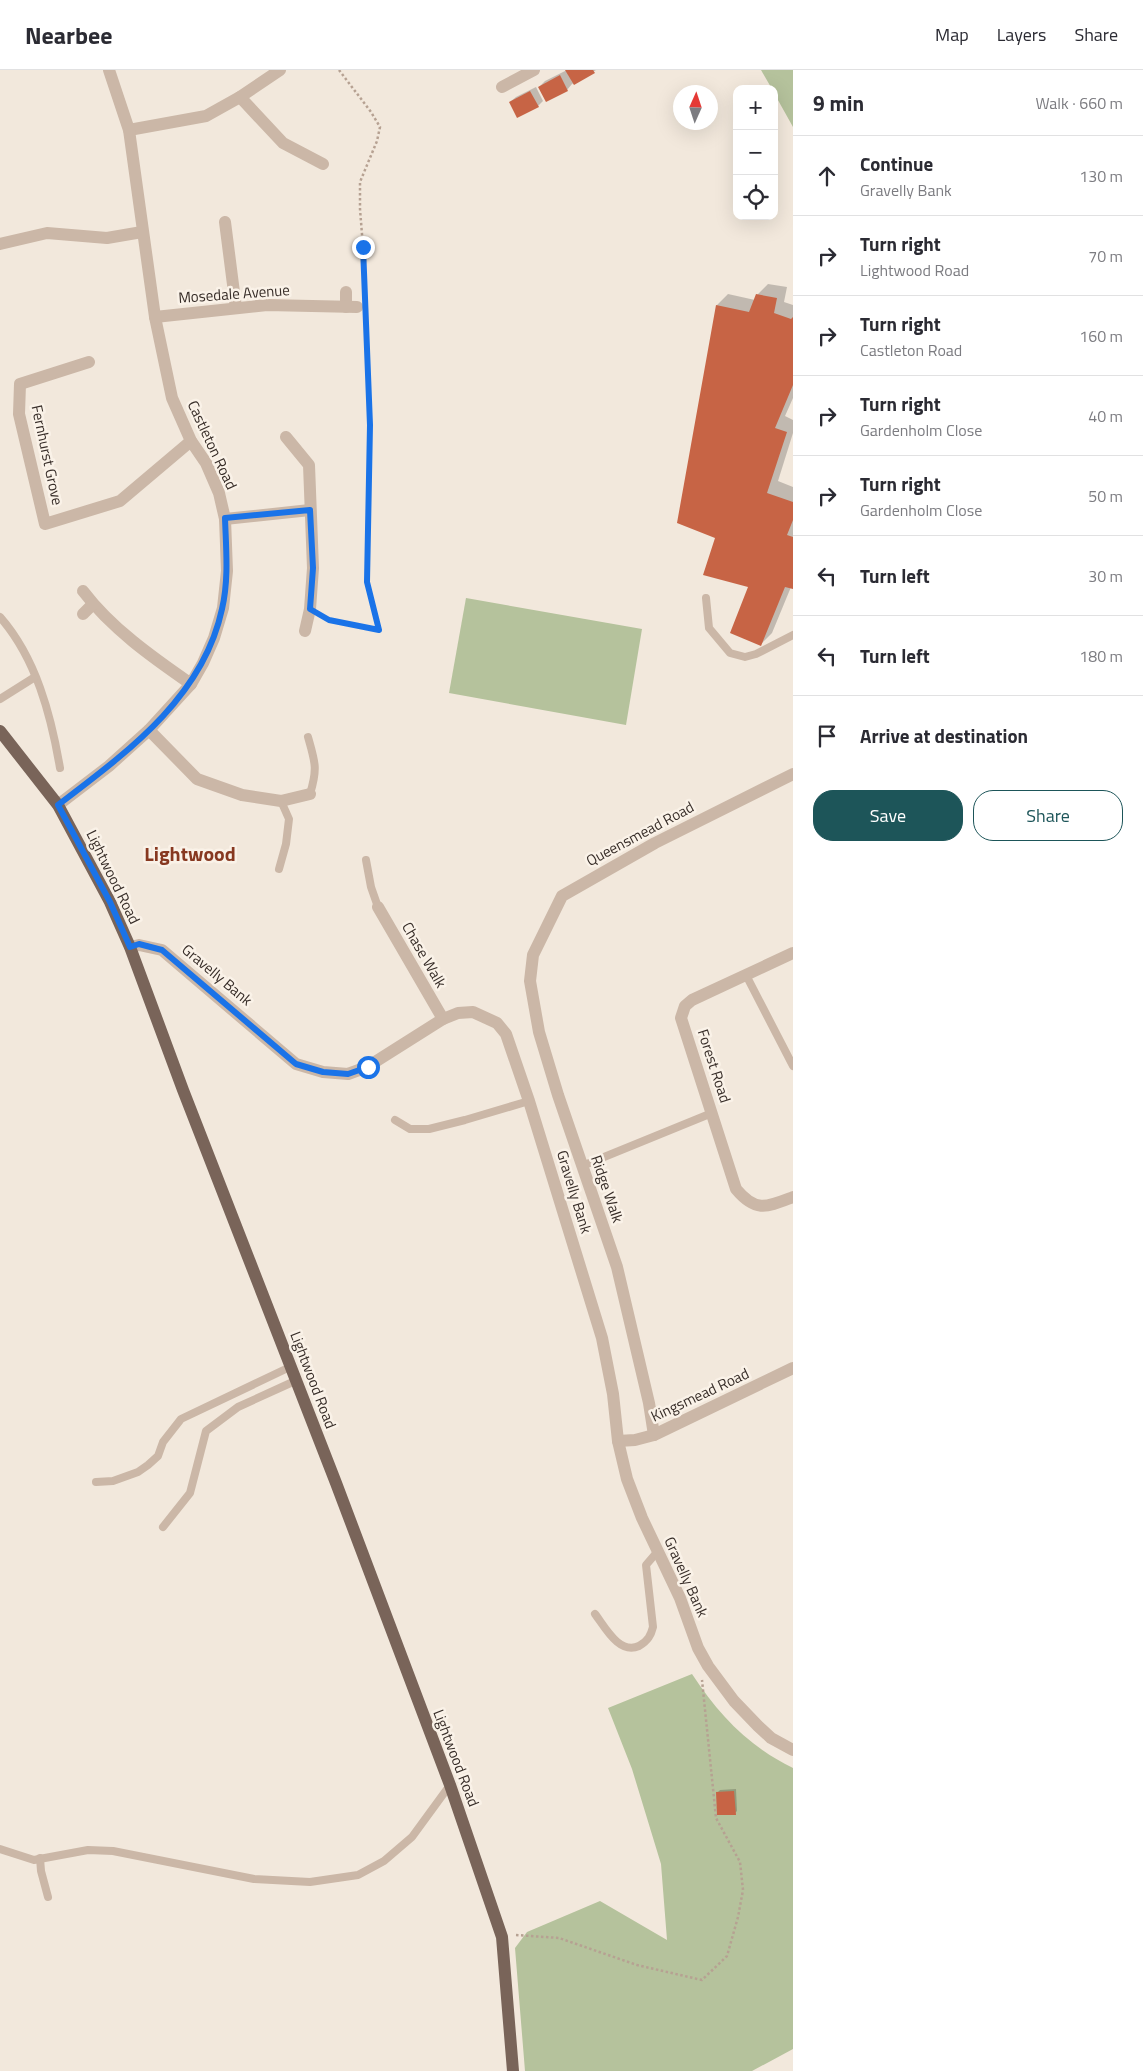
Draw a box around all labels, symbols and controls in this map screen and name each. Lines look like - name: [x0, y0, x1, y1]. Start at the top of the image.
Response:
- text: Nearbee: [25, 17, 112, 53]
- text: Map: [935, 21, 969, 48]
- text: Layers: [997, 21, 1046, 48]
- text: Share: [1074, 21, 1118, 48]
- north arrow: [673, 85, 718, 130]
- map controls: [733, 85, 778, 220]
- button: +: [733, 85, 778, 130]
- text: 9 min: [813, 87, 864, 119]
- text: Walk · 660 m: [1035, 91, 1123, 115]
- button: −: [733, 130, 778, 175]
- text: Continue: [860, 149, 933, 178]
- icon: ahead: [813, 162, 841, 190]
- text: 130 m: [1079, 164, 1123, 188]
- button: locate: [733, 175, 778, 220]
- text: Gravelly Bank: [860, 178, 952, 202]
- text: Turn right: [860, 229, 941, 258]
- route end: [352, 236, 375, 259]
- icon: right: [813, 242, 841, 270]
- text: 70 m: [1088, 244, 1123, 268]
- text: Lightwood Road: [860, 258, 969, 282]
- street label: Mosedale Avenue: [177, 278, 290, 309]
- text: Turn right: [860, 309, 941, 338]
- icon: right: [813, 322, 841, 350]
- text: 160 m: [1079, 324, 1123, 348]
- text: Castleton Road: [860, 338, 962, 362]
- text: Turn right: [860, 389, 941, 418]
- street label: Castleton Road: [182, 396, 243, 493]
- icon: right: [813, 402, 841, 430]
- street label: Fernhurst Grove: [26, 403, 69, 507]
- text: 40 m: [1088, 404, 1123, 428]
- text: Gardenholm Close: [860, 418, 982, 442]
- text: Turn right: [860, 469, 941, 498]
- icon: right: [813, 482, 841, 510]
- text: 50 m: [1088, 484, 1123, 508]
- text: Gardenholm Close: [860, 498, 982, 522]
- text: Turn left: [860, 561, 930, 590]
- icon: left: [813, 562, 841, 590]
- text: 30 m: [1088, 564, 1123, 588]
- text: Turn left: [860, 641, 930, 670]
- icon: left: [813, 642, 841, 670]
- text: 180 m: [1079, 644, 1123, 668]
- text: Arrive at destination: [860, 721, 1028, 750]
- icon: arrive: [813, 722, 841, 750]
- button: Save: [813, 790, 963, 841]
- button: Share: [973, 790, 1123, 841]
- street label: Queensmead Road: [582, 795, 698, 872]
- street label: Lightwood Road: [81, 826, 146, 928]
- district label: Lightwood: [144, 838, 236, 869]
- street label: Chase Walk: [396, 917, 453, 992]
- street label: Gravelly Bank: [177, 938, 258, 1011]
- street label: Forest Road: [692, 1026, 737, 1106]
- route start: [357, 1056, 380, 1079]
- street label: Gravelly Bank: [551, 1147, 598, 1236]
- street label: Ridge Walk: [585, 1152, 630, 1226]
- street label: Lightwood Road: [284, 1328, 343, 1432]
- street label: Kingsmead Road: [647, 1362, 753, 1427]
- street label: Gravelly Bank: [658, 1533, 714, 1621]
- street label: Lightwood Road: [427, 1706, 486, 1810]

